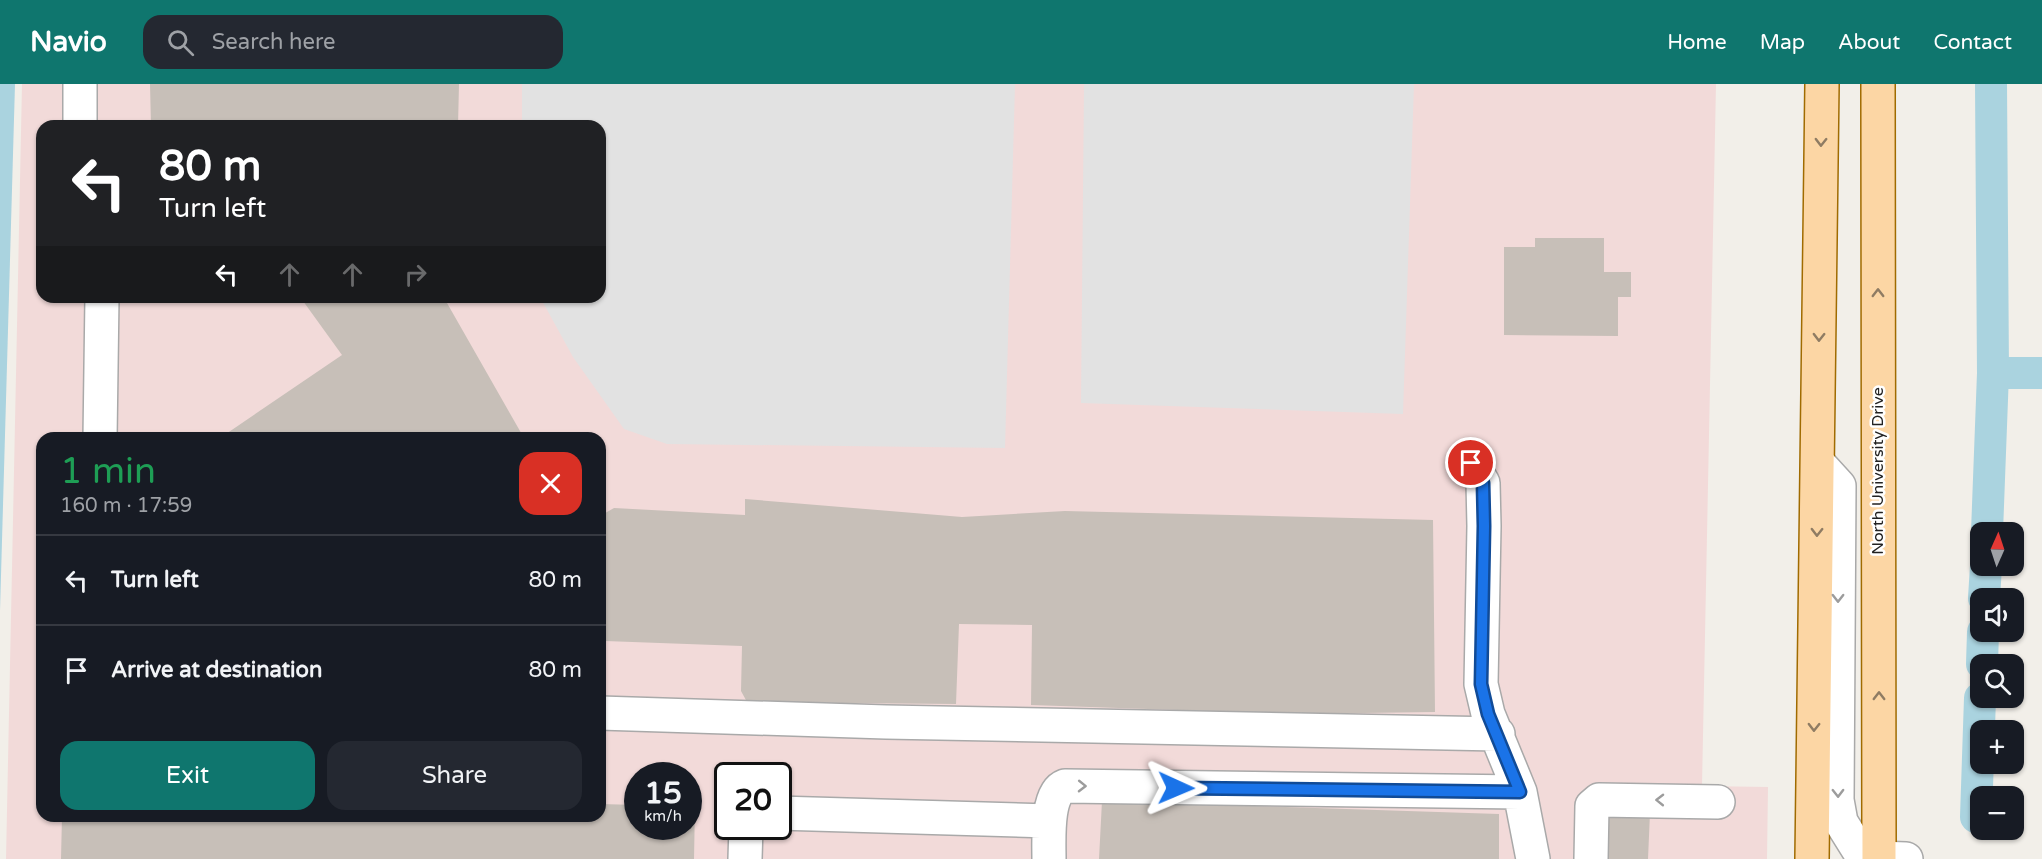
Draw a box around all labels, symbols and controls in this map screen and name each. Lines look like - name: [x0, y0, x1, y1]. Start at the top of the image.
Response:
- search box: [143, 15, 563, 69]
- text: Navio: [30, 25, 107, 59]
- icon: search: [164, 26, 197, 59]
- text: Search here: [212, 29, 336, 55]
- text: Home: [1667, 30, 1727, 55]
- text: Map: [1760, 30, 1805, 55]
- text: About: [1838, 30, 1900, 55]
- text: Contact: [1933, 30, 2012, 55]
- one-way arrow: [1815, 138, 1827, 147]
- text: 80 m: [159, 141, 261, 192]
- icon: left: [60, 144, 138, 222]
- text: Turn left: [159, 192, 266, 225]
- icon: left: [210, 258, 243, 291]
- icon: ahead: [273, 258, 306, 291]
- icon: ahead: [336, 258, 369, 291]
- icon: right: [399, 258, 432, 291]
- one-way arrow: [1872, 288, 1884, 297]
- one-way arrow: [1813, 333, 1825, 342]
- street label: North University Drive: [1868, 387, 1888, 555]
- pin: [1445, 437, 1496, 488]
- icon: arrive: [1454, 446, 1487, 479]
- text: 1 min: [60, 450, 156, 493]
- button: close: [519, 452, 582, 515]
- text: 160 m · 17:59: [60, 494, 192, 518]
- north arrow: [1970, 522, 2024, 576]
- map controls: [1970, 522, 2024, 840]
- one-way arrow: [1811, 528, 1823, 537]
- icon: left: [60, 564, 93, 597]
- text: Turn left: [111, 567, 199, 593]
- text: 80 m: [528, 567, 582, 593]
- button: sound: [1970, 588, 2024, 642]
- one-way arrow: [1832, 593, 1844, 602]
- icon: arrive: [60, 654, 93, 687]
- button: search: [1970, 654, 2024, 708]
- text: Arrive at destination: [111, 657, 322, 683]
- text: 80 m: [528, 657, 582, 683]
- one-way arrow: [1873, 691, 1885, 700]
- button: +: [1970, 720, 2024, 774]
- one-way arrow: [1808, 723, 1820, 732]
- button: Exit: [60, 741, 315, 810]
- button: Share: [327, 741, 582, 810]
- position arrow: [1144, 756, 1208, 820]
- speed limit sign: 20: [714, 762, 792, 840]
- text: 15: [644, 775, 682, 812]
- one-way arrow: [1078, 780, 1087, 792]
- button: −: [1970, 786, 2024, 840]
- one-way arrow: [1831, 788, 1844, 797]
- one-way arrow: [1655, 794, 1664, 806]
- text: km/h: [644, 807, 682, 825]

